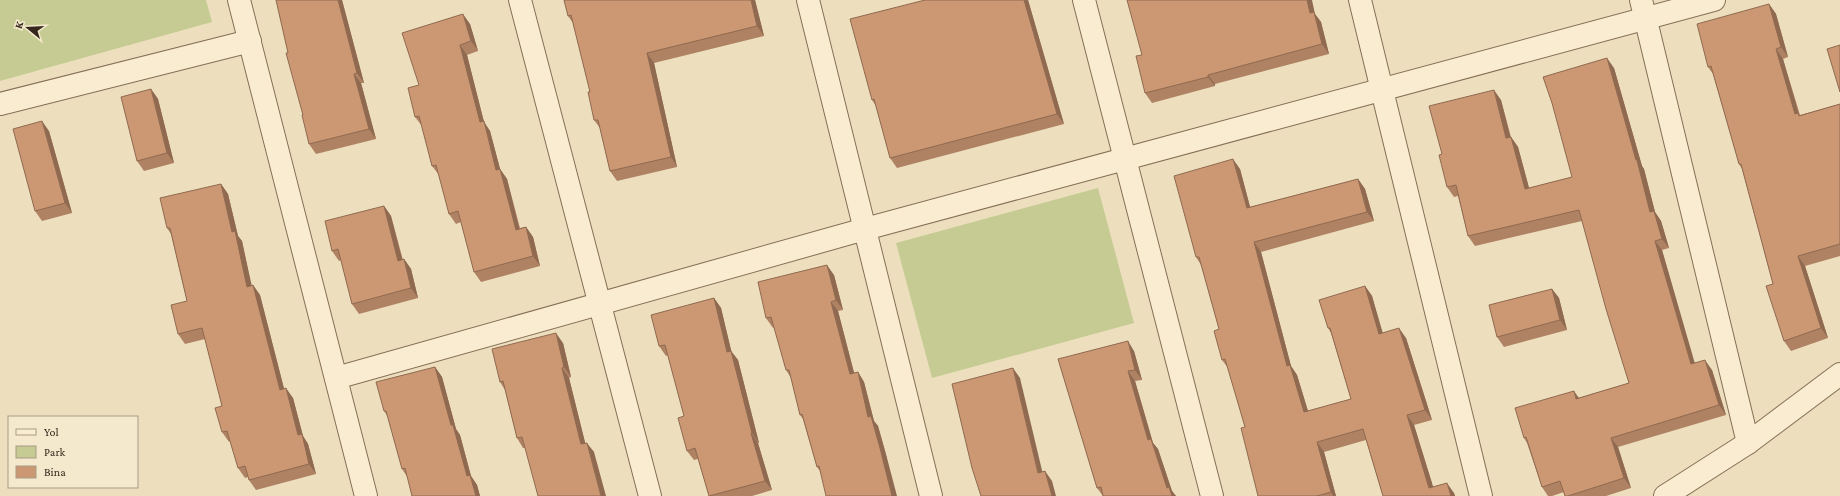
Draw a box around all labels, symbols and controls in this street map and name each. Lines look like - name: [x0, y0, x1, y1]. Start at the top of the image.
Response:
- north arrow: [8, 8, 48, 48]
- text: K: [12, 19, 26, 30]
- legend: [8, 416, 138, 488]
- text: Yol: [44, 425, 59, 439]
- text: Park: [44, 445, 66, 459]
- text: Bina: [44, 465, 66, 479]

